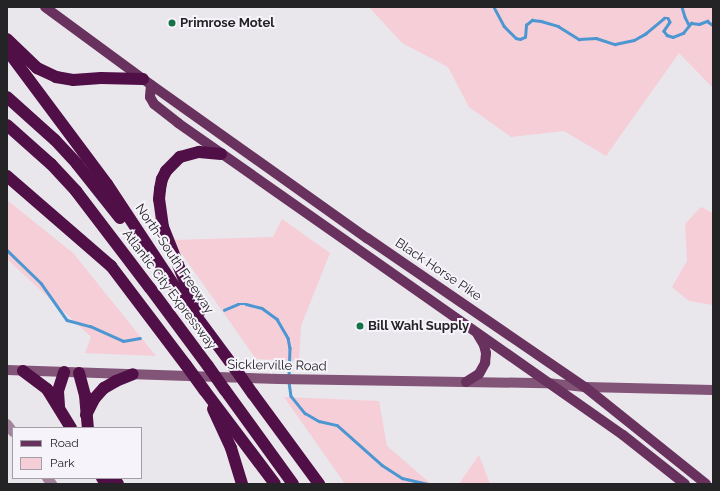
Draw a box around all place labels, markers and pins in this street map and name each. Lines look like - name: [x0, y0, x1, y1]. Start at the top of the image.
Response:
- place label: Primrose Motel: [180, 15, 274, 31]
- marker: Primrose Motel: [167, 18, 177, 28]
- place label: Bill Wahl Supply: [368, 318, 470, 334]
- marker: Bill Wahl Supply: [355, 321, 365, 331]

